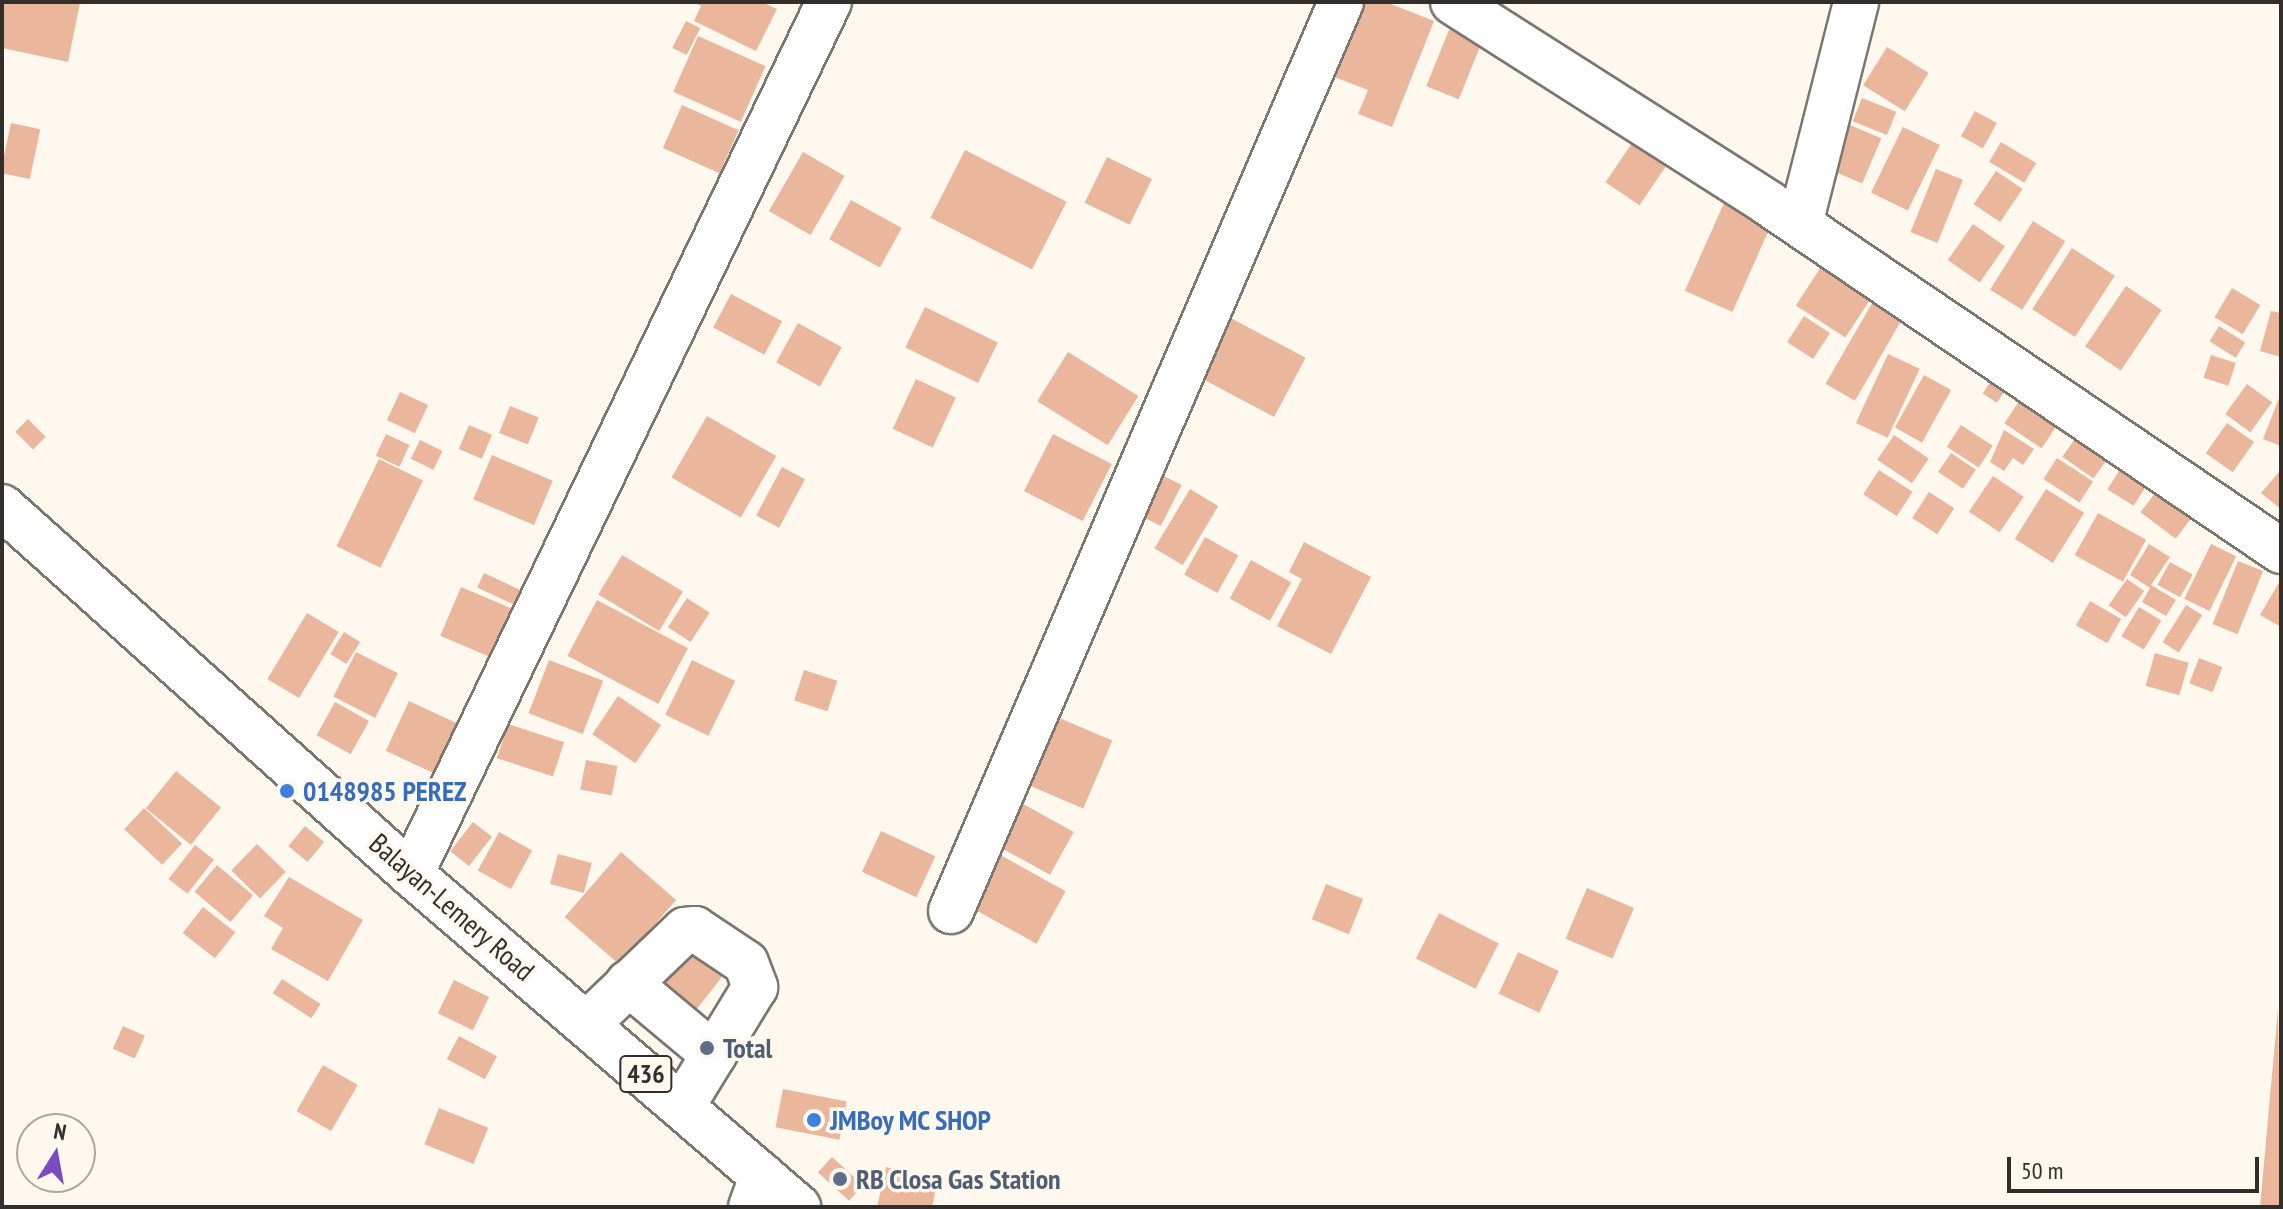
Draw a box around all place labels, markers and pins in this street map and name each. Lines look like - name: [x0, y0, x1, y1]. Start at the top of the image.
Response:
- place label: 0148985 PEREZ: [303, 774, 466, 808]
- marker: 0148985 PEREZ: [278, 782, 296, 800]
- place label: Total: [723, 1031, 772, 1065]
- marker: Total: [698, 1039, 716, 1057]
- place label: JMBoy MC SHOP: [830, 1103, 993, 1137]
- marker: JMBoy MC SHOP: [805, 1111, 823, 1129]
- place label: RB Closa Gas Station: [856, 1162, 1061, 1196]
- marker: RB Closa Gas Station: [831, 1170, 849, 1188]

